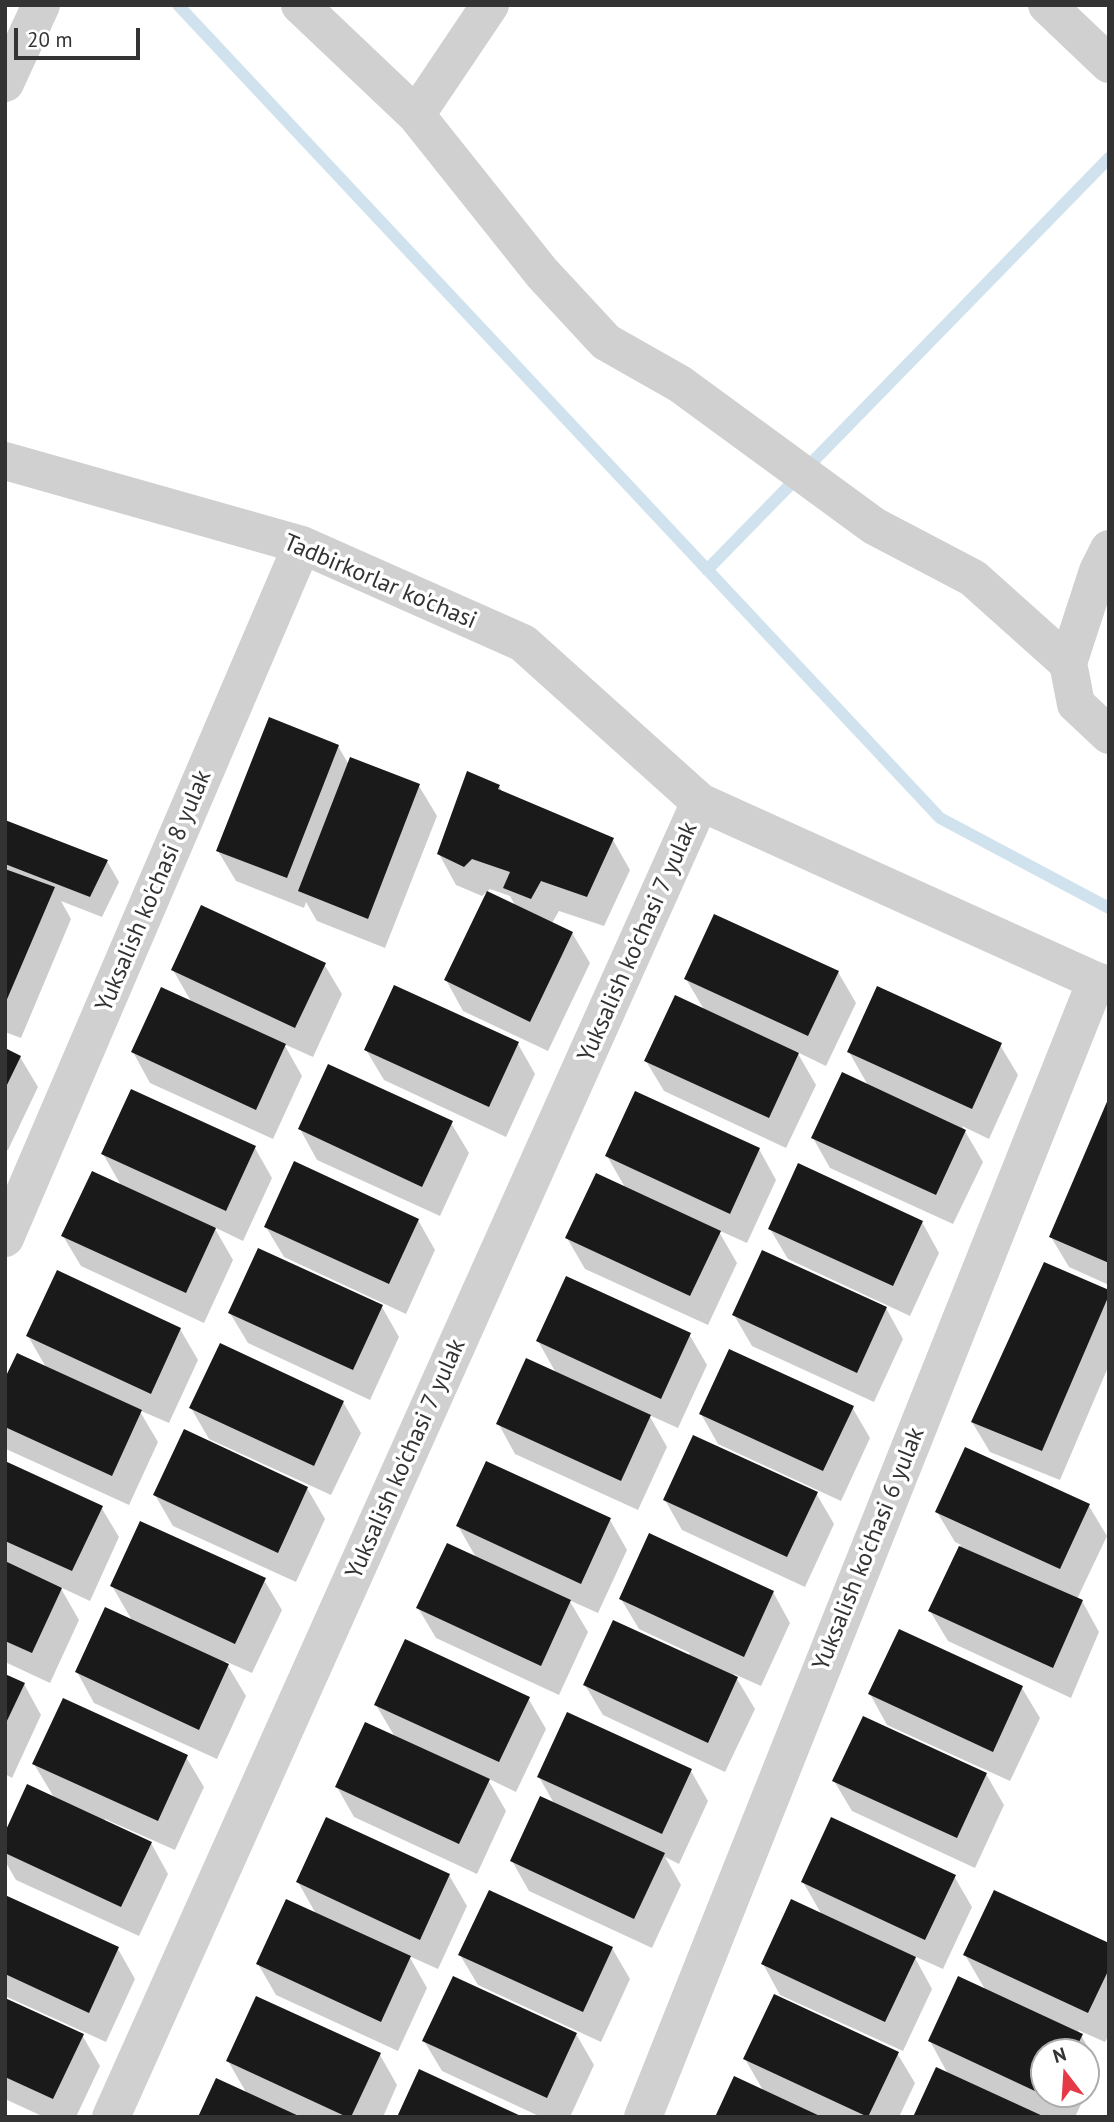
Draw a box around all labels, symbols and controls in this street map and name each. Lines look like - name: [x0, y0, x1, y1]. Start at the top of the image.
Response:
- scale bar: [18, 14, 144, 58]
- text: 20 m: [27, 26, 73, 53]
- street label: Tadbirkorlar ko'chasi: [279, 528, 481, 636]
- street label: Yuksalish ko'chasi 8 yulak: [90, 766, 218, 1016]
- street label: Yuksalish ko'chasi 7 yulak: [572, 818, 704, 1066]
- street label: Yuksalish ko'chasi 7 yulak: [340, 1335, 472, 1583]
- street label: Yuksalish ko'chasi 6 yulak: [807, 1423, 931, 1675]
- north arrow: [1030, 2038, 1100, 2108]
- text: N: [1050, 2042, 1069, 2068]

